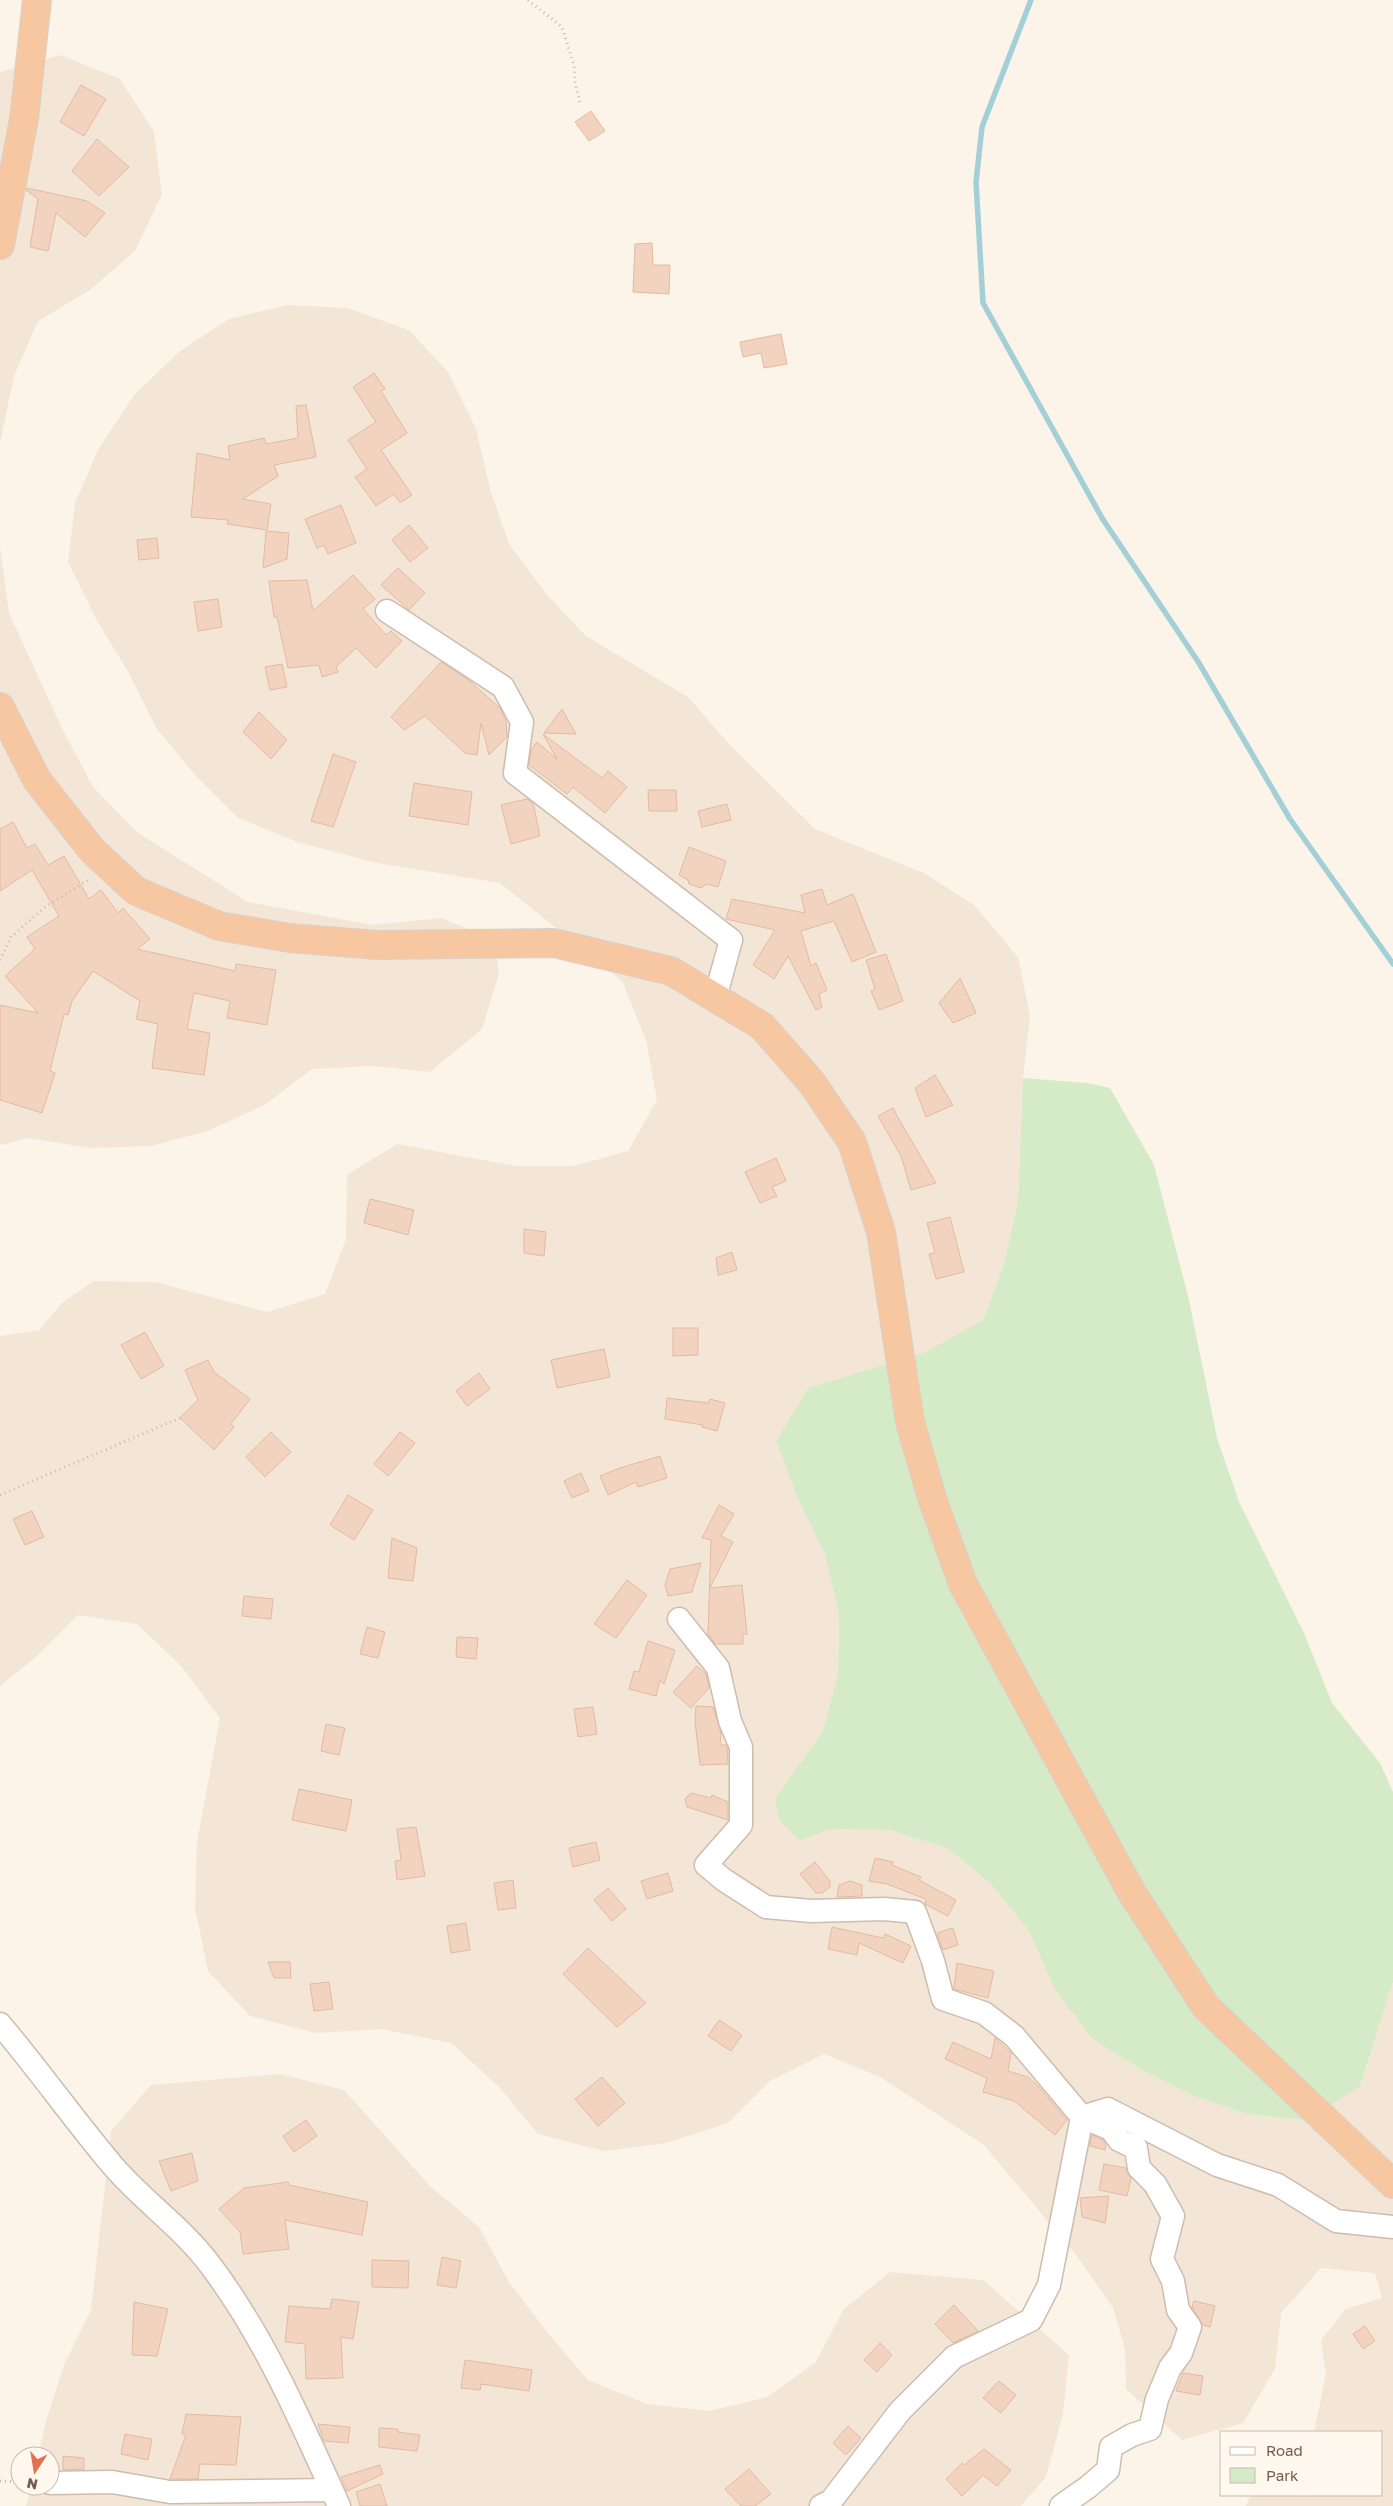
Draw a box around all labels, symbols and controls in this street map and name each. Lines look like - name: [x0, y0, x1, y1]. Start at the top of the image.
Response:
- legend: [1220, 2431, 1383, 2496]
- text: Road: [1266, 2441, 1303, 2459]
- north arrow: [10, 2446, 60, 2496]
- text: Park: [1266, 2466, 1299, 2484]
- text: N: [25, 2475, 39, 2494]

